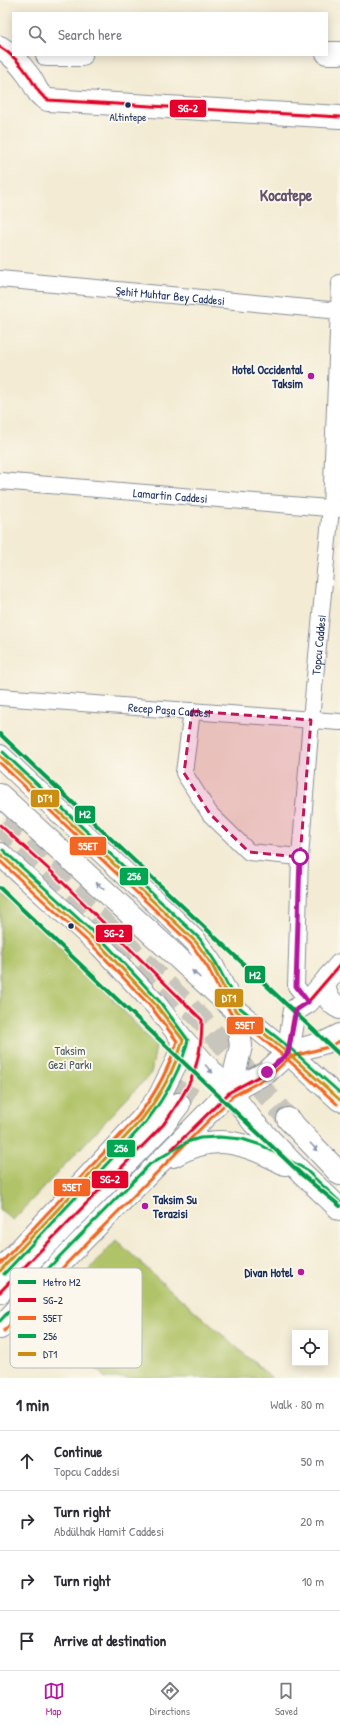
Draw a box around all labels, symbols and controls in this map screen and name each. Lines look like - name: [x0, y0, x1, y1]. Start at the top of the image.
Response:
- search box: [12, 12, 328, 56]
- icon: search: [26, 23, 48, 45]
- text: Search here: [58, 24, 122, 45]
- line badge: SG-2: [169, 99, 207, 118]
- marker: Altintepe: [123, 100, 133, 110]
- text: SG-2: [178, 101, 199, 115]
- place label: Altintepe: [110, 110, 147, 124]
- district label: Kocatepe: [260, 184, 313, 207]
- street label: Şehit Muhtar Bey Caddesi: [115, 281, 226, 309]
- place label: Hotel Occidental Taksim: [232, 361, 304, 392]
- marker: Hotel Occidental Taksim: [306, 371, 316, 381]
- street label: Lamartin Caddesi: [133, 484, 208, 507]
- street label: Topcu Caddesi: [307, 614, 329, 676]
- street label: Recep Paşa Caddesi: [128, 698, 212, 721]
- line badge: DT1: [30, 789, 60, 808]
- text: DT1: [38, 791, 52, 805]
- line badge: M2: [74, 805, 96, 824]
- text: M2: [79, 807, 92, 821]
- line badge: 55ET: [69, 836, 107, 856]
- text: 55ET: [78, 839, 99, 853]
- route start: [291, 848, 309, 866]
- line badge: 256: [119, 867, 149, 886]
- text: 256: [127, 869, 142, 883]
- one-way arrow: [95, 881, 105, 891]
- unlabelled marker: [66, 921, 76, 931]
- line badge: SG-2: [95, 924, 133, 943]
- text: SG-2: [104, 926, 125, 940]
- line badge: M2: [244, 965, 266, 984]
- text: M2: [249, 968, 262, 982]
- one-way arrow: [190, 969, 201, 978]
- line badge: DT1: [214, 988, 244, 1008]
- text: DT1: [222, 991, 236, 1005]
- line badge: 55ET: [226, 1016, 264, 1035]
- text: 55ET: [235, 1018, 256, 1032]
- park label: Taksim Gezi Parkı: [48, 1042, 92, 1073]
- one-way arrow: [205, 1063, 214, 1074]
- route end: [258, 1063, 276, 1081]
- line badge: 256: [106, 1139, 136, 1158]
- text: 256: [114, 1141, 129, 1155]
- one-way arrow: [309, 1142, 319, 1152]
- line badge: SG-2: [91, 1170, 129, 1189]
- text: SG-2: [100, 1172, 121, 1186]
- line badge: 55ET: [53, 1178, 91, 1197]
- text: 55ET: [62, 1180, 83, 1194]
- place label: Taksim Su Terazisi: [152, 1191, 197, 1222]
- marker: Taksim Su Terazisi: [140, 1201, 150, 1211]
- place label: Divan Hotel: [244, 1264, 294, 1281]
- marker: Divan Hotel: [296, 1267, 306, 1277]
- legend: [10, 1268, 142, 1368]
- text: Metro M2: [43, 1275, 81, 1289]
- text: SG-2: [43, 1293, 63, 1307]
- text: 55ET: [43, 1311, 63, 1325]
- text: 256: [43, 1329, 58, 1343]
- map controls: [292, 1330, 328, 1366]
- button: locate: [292, 1330, 328, 1366]
- text: DT1: [43, 1347, 57, 1361]
- text: 1 min: [16, 1393, 49, 1416]
- text: Walk · 80 m: [270, 1395, 324, 1413]
- text: Continue: [54, 1441, 102, 1462]
- icon: ahead: [16, 1450, 38, 1472]
- text: 50 m: [301, 1452, 324, 1470]
- text: Topcu Caddesi: [54, 1462, 120, 1480]
- text: Turn right: [54, 1501, 110, 1522]
- icon: right: [16, 1510, 38, 1532]
- text: 20 m: [300, 1512, 324, 1530]
- text: Abdülhak Hamit Caddesi: [54, 1522, 164, 1540]
- icon: right: [16, 1570, 38, 1592]
- text: Turn right: [54, 1570, 110, 1591]
- text: 10 m: [302, 1572, 324, 1590]
- icon: arrive: [16, 1630, 38, 1652]
- text: Arrive at destination: [54, 1630, 166, 1651]
- tab: Map: [43, 1680, 65, 1718]
- tab: Directions: [150, 1680, 190, 1718]
- tab: Saved: [275, 1680, 297, 1718]

